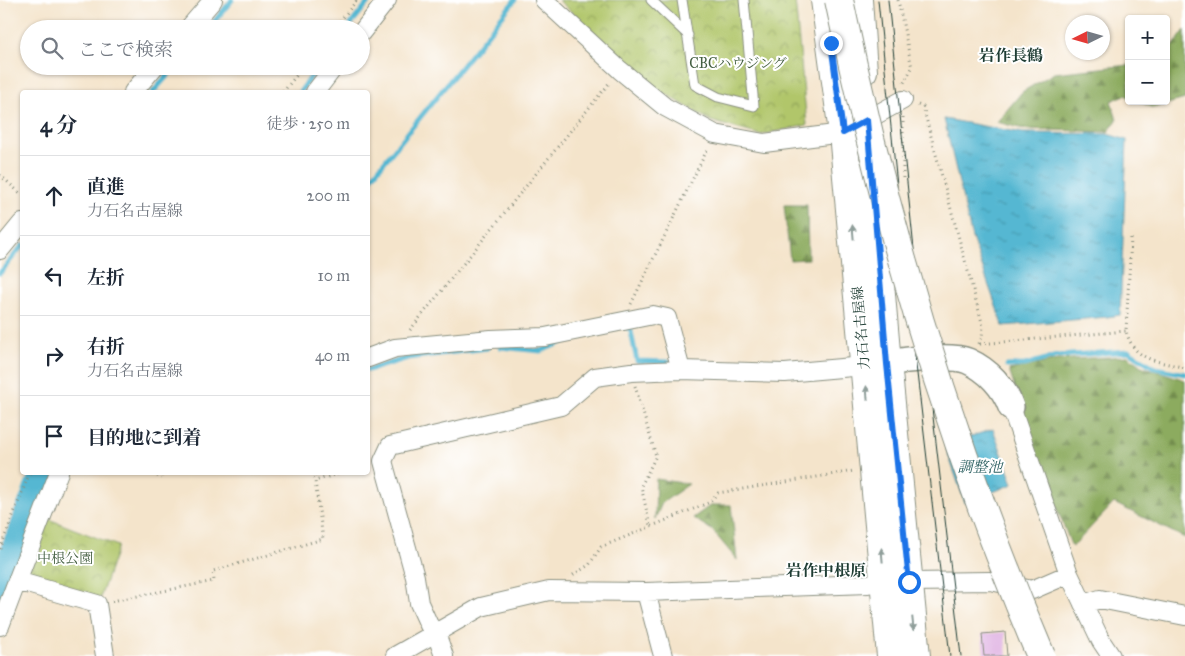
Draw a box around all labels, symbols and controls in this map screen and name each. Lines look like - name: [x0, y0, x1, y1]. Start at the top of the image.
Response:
- north arrow: [1065, 15, 1110, 60]
- map controls: [1125, 15, 1170, 105]
- button: +: [1125, 15, 1170, 60]
- search box: [20, 20, 370, 75]
- route end: [820, 32, 843, 55]
- icon: search: [38, 34, 66, 62]
- text: ここで検索: [78, 38, 173, 61]
- district label: 岩作長鶴: [979, 46, 1043, 65]
- park label: CBCハウジング: [689, 55, 787, 72]
- button: −: [1125, 60, 1170, 105]
- text: 4 分: [40, 112, 77, 138]
- text: 徒歩 · 250 m: [266, 114, 350, 133]
- text: 直進: [87, 175, 125, 198]
- icon: ahead: [40, 182, 68, 210]
- text: 200 m: [307, 186, 350, 205]
- text: 力石名古屋線: [87, 201, 183, 220]
- one-way arrow: [848, 223, 856, 239]
- icon: left: [40, 262, 68, 290]
- text: 左折: [87, 266, 125, 289]
- text: 10 m: [318, 266, 350, 285]
- street label: 力石名古屋線: [849, 285, 873, 371]
- text: 右折: [87, 335, 125, 358]
- icon: right: [40, 342, 68, 370]
- text: 40 m: [315, 346, 350, 365]
- text: 力石名古屋線: [87, 361, 183, 380]
- one-way arrow: [863, 385, 871, 401]
- icon: arrive: [40, 422, 68, 450]
- text: 目的地に到着: [87, 426, 201, 449]
- water label: 調整池: [957, 458, 1004, 476]
- one-way arrow: [878, 547, 886, 563]
- park label: 中根公園: [37, 550, 93, 567]
- district label: 岩作中根原: [786, 561, 866, 580]
- route start: [898, 571, 921, 594]
- one-way arrow: [909, 616, 917, 632]

